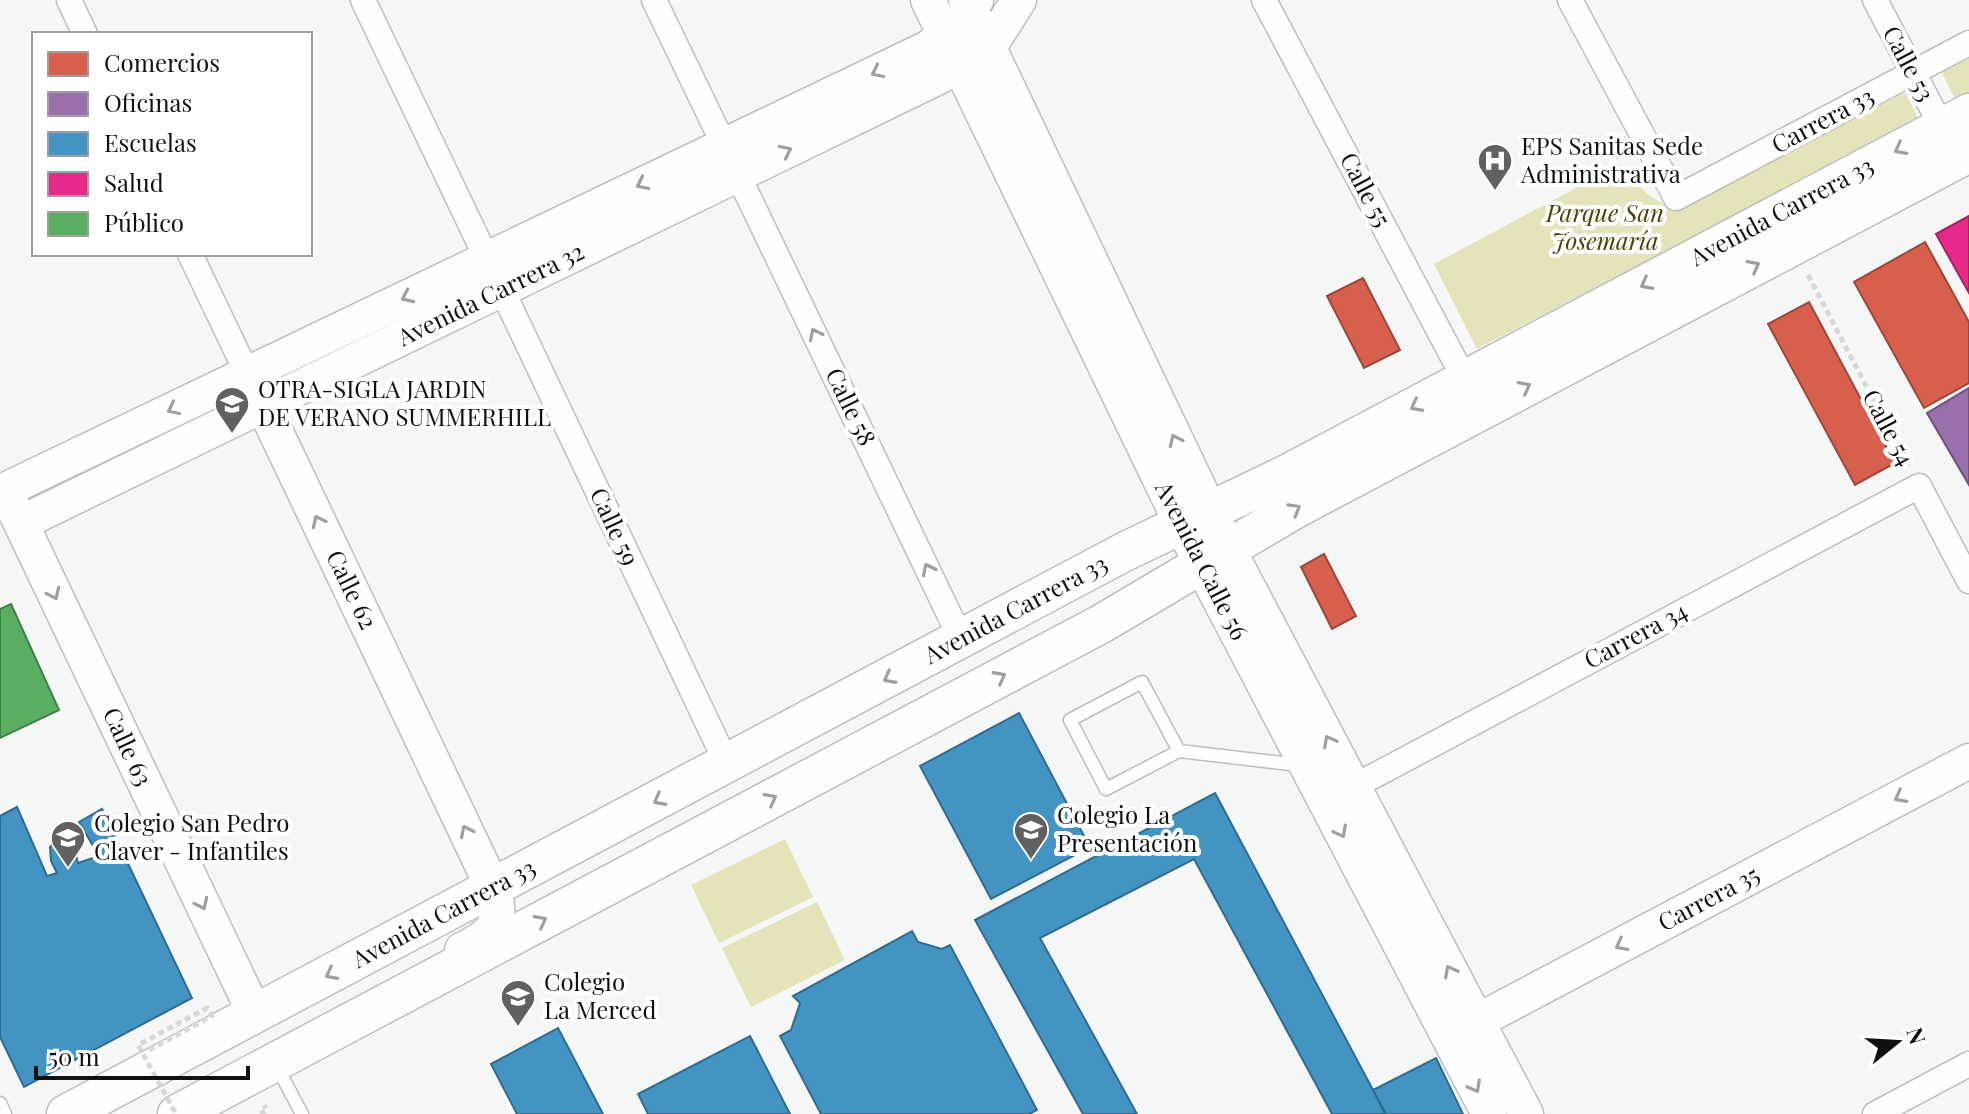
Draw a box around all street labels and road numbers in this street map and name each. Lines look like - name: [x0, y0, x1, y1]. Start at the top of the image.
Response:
- street label: Calle 53: [1877, 20, 1943, 106]
- street label: Carrera 33: [1765, 79, 1879, 160]
- street label: Calle 55: [1334, 146, 1400, 232]
- street label: Avenida Carrera 33: [1683, 148, 1878, 273]
- street label: Avenida Carrera 32: [391, 234, 589, 353]
- street label: Calle 58: [819, 362, 884, 450]
- street label: Calle 54: [1856, 383, 1923, 471]
- street label: Avenida Calle 56: [1149, 474, 1257, 645]
- street label: Calle 59: [584, 482, 648, 570]
- street label: Calle 62: [320, 544, 386, 634]
- street label: Avenida Carrera 33: [917, 546, 1112, 671]
- street label: Carrera 34: [1578, 594, 1692, 675]
- street label: Calle 63: [97, 702, 161, 791]
- street label: Avenida Carrera 33: [345, 850, 540, 975]
- street label: Carrera 35: [1652, 857, 1764, 937]

